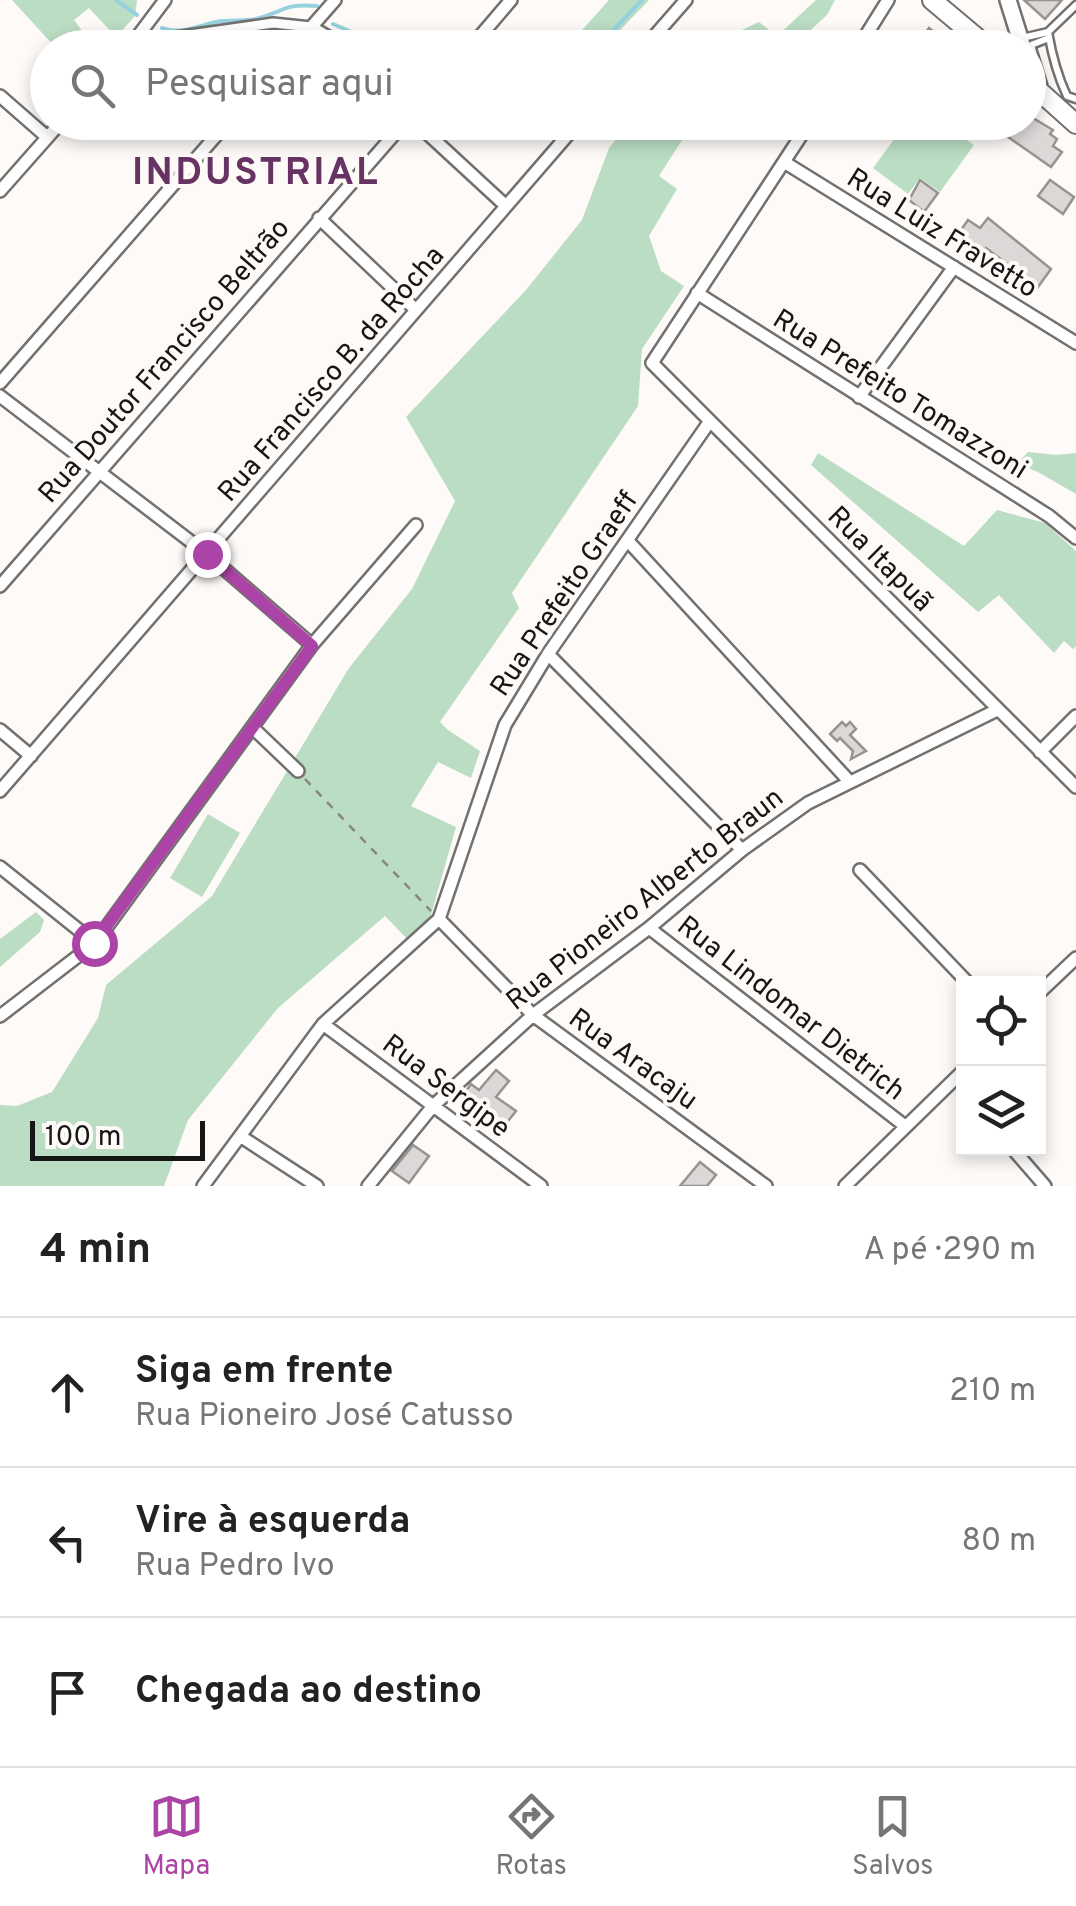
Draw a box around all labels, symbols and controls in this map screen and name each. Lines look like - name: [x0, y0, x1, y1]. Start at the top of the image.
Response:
- search box: [30, 30, 1046, 140]
- icon: search: [65, 58, 120, 113]
- text: Pesquisar aqui: [145, 61, 394, 110]
- district label: INDUSTRIAL: [132, 150, 380, 199]
- street label: Rua Luiz Fravetto: [839, 161, 1044, 308]
- street label: Rua Doutor Francisco Beltrão: [32, 212, 299, 512]
- street label: Rua Francisco B. da Rocha: [211, 239, 453, 511]
- street label: Rua Prefeito Tomazzoni: [765, 302, 1034, 489]
- street label: Rua Prefeito Graeff: [484, 485, 648, 704]
- street label: Rua Itapuã: [818, 500, 939, 621]
- route end: [185, 532, 231, 578]
- street label: Rua Pioneiro Alberto Braun: [500, 781, 792, 1020]
- street label: Rua Lindomar Dietrich: [669, 909, 912, 1110]
- route start: [72, 921, 118, 967]
- map controls: [956, 976, 1046, 1156]
- button: locate: [956, 976, 1046, 1066]
- street label: Rua Aracaju: [561, 1001, 704, 1119]
- street label: Rua Sergipe: [374, 1027, 517, 1147]
- button: layers: [956, 1066, 1046, 1156]
- scale bar: [30, 1116, 205, 1160]
- text: 100 m: [45, 1120, 121, 1156]
- text: 4 min: [40, 1225, 151, 1278]
- text: A pé · 290 m: [864, 1231, 1036, 1271]
- text: Siga em frente: [135, 1348, 394, 1397]
- icon: ahead: [40, 1365, 95, 1420]
- text: 210 m: [949, 1372, 1036, 1412]
- text: Rua Pioneiro José Catusso: [135, 1397, 514, 1437]
- text: Vire à esquerda: [135, 1498, 410, 1547]
- icon: left: [40, 1515, 95, 1570]
- text: 80 m: [962, 1522, 1036, 1562]
- text: Rua Pedro Ivo: [135, 1547, 335, 1587]
- icon: arrive: [40, 1665, 95, 1720]
- text: Chegada ao destino: [135, 1668, 482, 1717]
- tab: Mapa: [143, 1789, 210, 1885]
- tab: Rotas: [495, 1789, 567, 1885]
- tab: Salvos: [852, 1789, 933, 1885]

